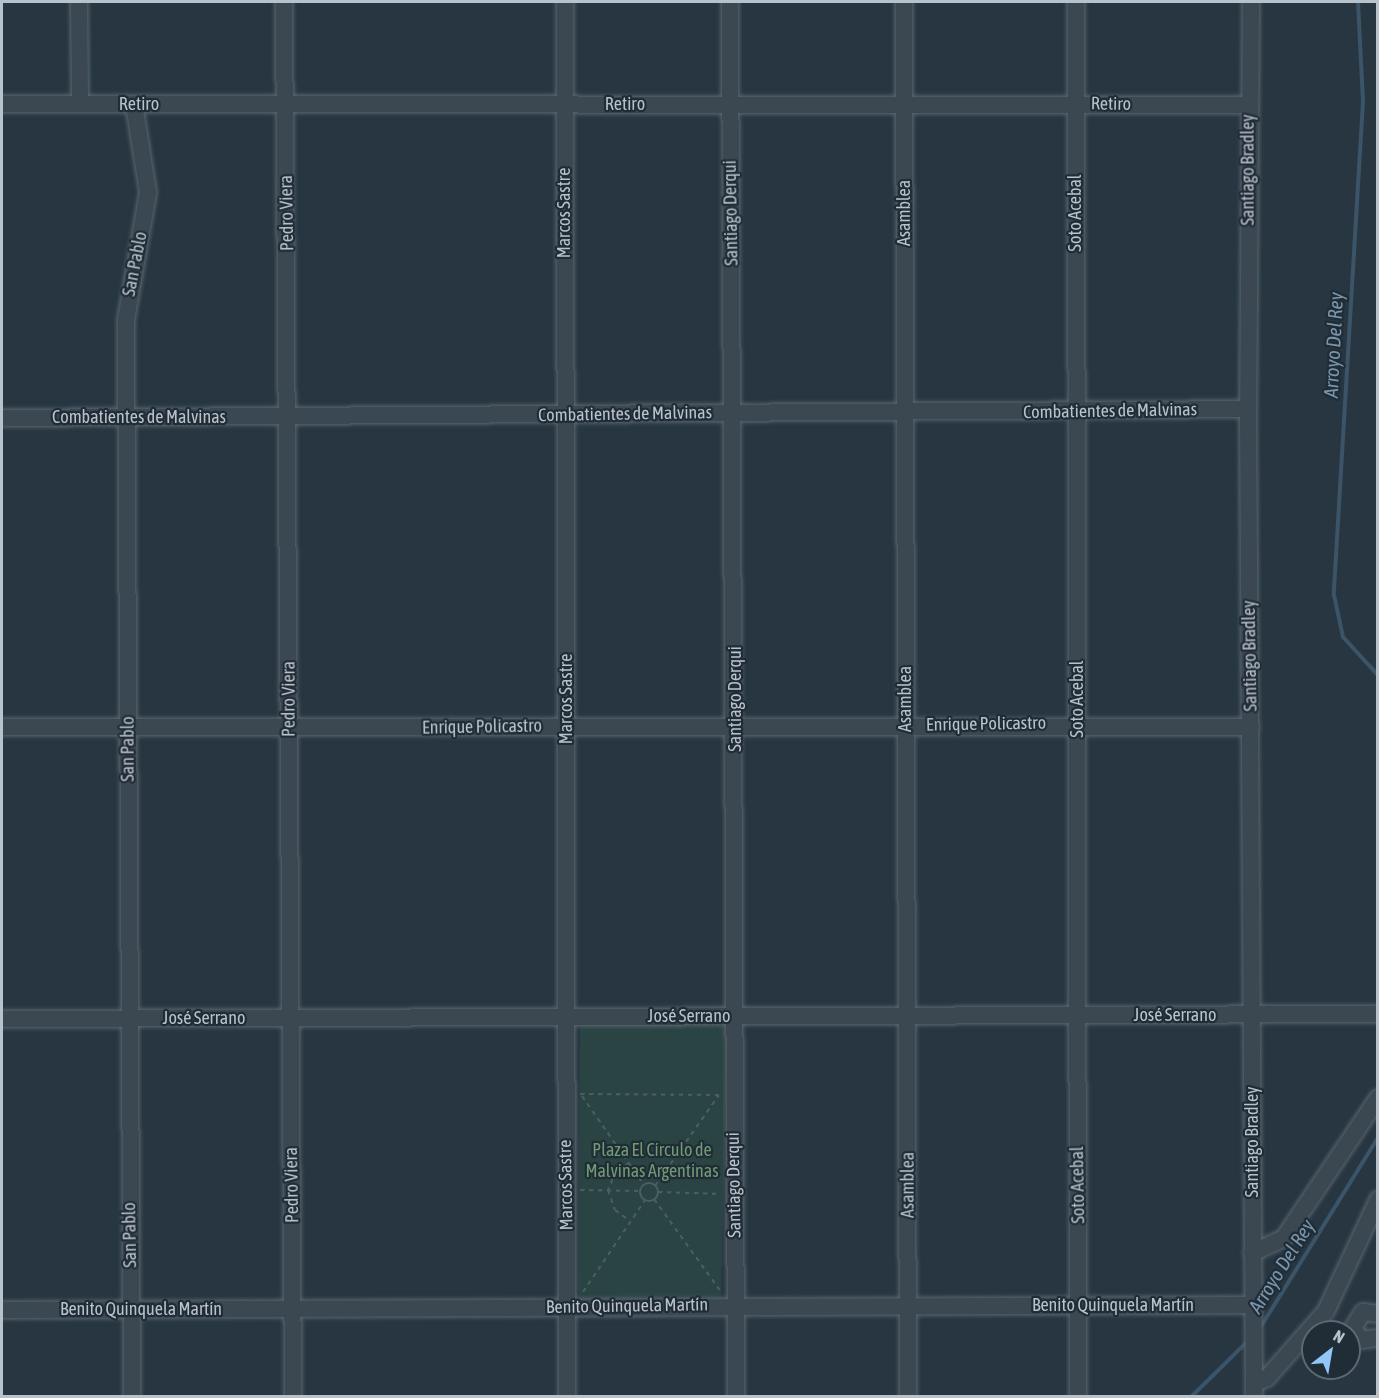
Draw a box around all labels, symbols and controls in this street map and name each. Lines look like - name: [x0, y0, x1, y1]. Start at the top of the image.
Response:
- street label: Retiro: [119, 93, 159, 115]
- street label: Retiro: [605, 93, 645, 115]
- street label: Retiro: [1091, 93, 1131, 115]
- street label: Santiago Bradley: [1237, 114, 1259, 226]
- street label: Santiago Derqui: [719, 160, 743, 266]
- street label: Marcos Sastre: [553, 168, 575, 258]
- street label: Soto Acebal: [1064, 174, 1086, 252]
- street label: Pedro Viera: [276, 175, 298, 251]
- street label: Asamblea: [893, 180, 915, 246]
- street label: San Pablo: [118, 230, 152, 298]
- water label: Arroyo Del Rey: [1318, 292, 1348, 398]
- street label: Combatientes de Malvinas: [1023, 399, 1197, 423]
- street label: Combatientes de Malvinas: [538, 402, 712, 426]
- street label: Combatientes de Malvinas: [52, 406, 226, 428]
- street label: Santiago Bradley: [1238, 600, 1262, 712]
- street label: Santiago Derqui: [724, 646, 746, 752]
- street label: Marcos Sastre: [555, 654, 577, 744]
- street label: Soto Acebal: [1066, 660, 1088, 738]
- street label: Pedro Viera: [278, 661, 300, 737]
- street label: Asamblea: [894, 666, 916, 732]
- street label: Enrique Policastro: [926, 712, 1046, 736]
- street label: Enrique Policastro: [422, 715, 542, 739]
- street label: San Pablo: [117, 716, 139, 782]
- street label: José Serrano: [1134, 1004, 1216, 1026]
- street label: José Serrano: [648, 1005, 730, 1027]
- street label: José Serrano: [163, 1007, 245, 1029]
- street label: Santiago Bradley: [1241, 1086, 1263, 1198]
- street label: Santiago Derqui: [722, 1132, 746, 1238]
- street label: Marcos Sastre: [554, 1140, 578, 1230]
- park label: Plaza El Círculo de Malvinas Argentinas: [585, 1140, 719, 1182]
- street label: Soto Acebal: [1067, 1146, 1089, 1224]
- street label: Pedro Viera: [281, 1147, 303, 1223]
- street label: Asamblea: [897, 1152, 919, 1218]
- street label: San Pablo: [119, 1202, 141, 1268]
- water label: Arroyo Del Rey: [1243, 1215, 1319, 1317]
- street label: Benito Quinquela Martín: [546, 1294, 708, 1318]
- street label: Benito Quinquela Martín: [1032, 1294, 1194, 1316]
- street label: Benito Quinquela Martín: [60, 1298, 222, 1320]
- north arrow: [1301, 1320, 1361, 1380]
- text: N: [1331, 1326, 1348, 1346]

